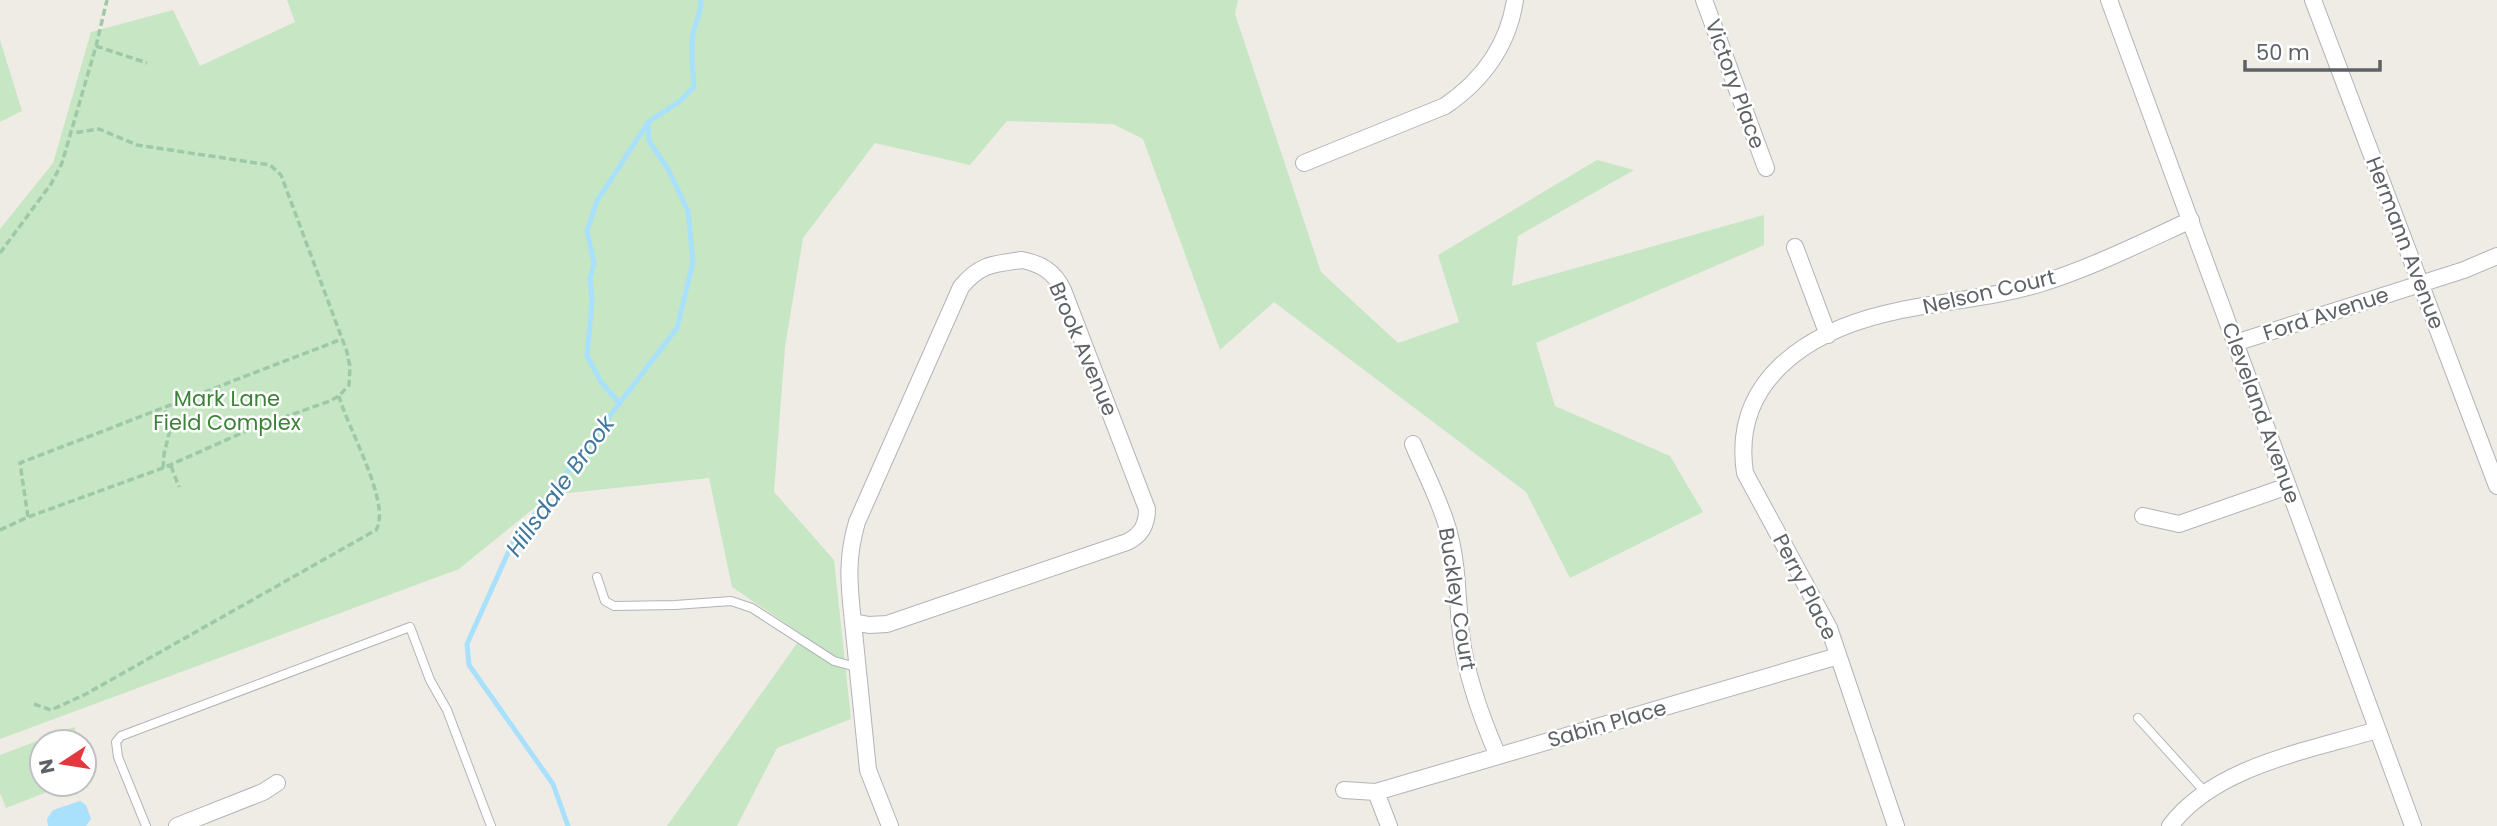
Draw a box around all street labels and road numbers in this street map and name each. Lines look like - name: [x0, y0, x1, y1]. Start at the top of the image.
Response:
- street label: Victory Place: [1699, 15, 1772, 153]
- street label: Hermann Avenue: [2359, 152, 2452, 333]
- street label: Nelson Court: [1920, 262, 2058, 321]
- street label: Brook Avenue: [1042, 277, 1125, 420]
- street label: Ford Avenue: [2259, 280, 2392, 347]
- street label: Cleveland Avenue: [2215, 318, 2308, 507]
- street label: Buckley Court: [1432, 526, 1483, 672]
- street label: Perry Place: [1766, 529, 1845, 645]
- street label: Sabin Place: [1544, 693, 1670, 754]

